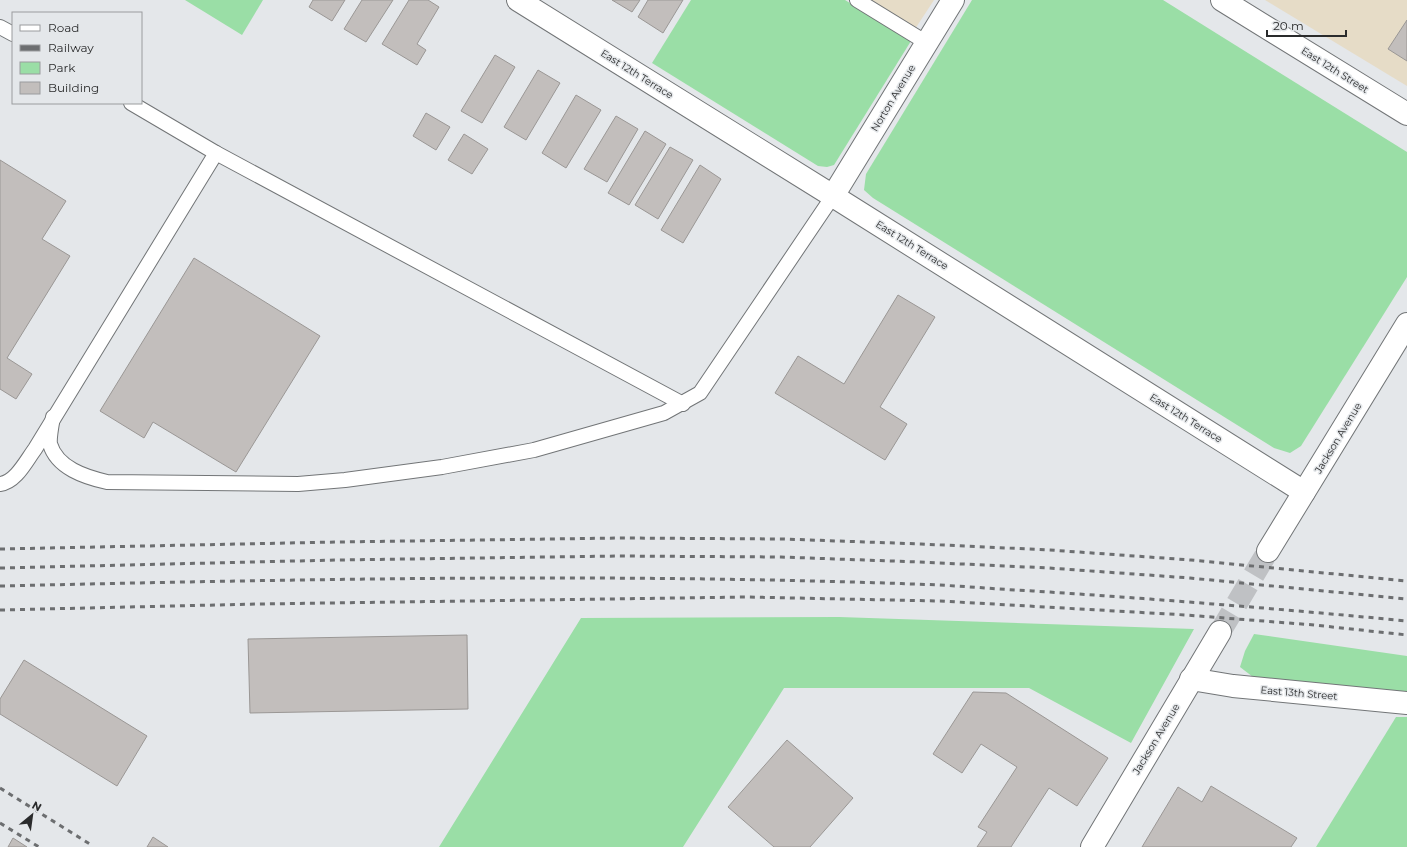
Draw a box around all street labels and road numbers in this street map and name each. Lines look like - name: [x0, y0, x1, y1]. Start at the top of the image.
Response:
- street label: East 12th Street: [1299, 44, 1371, 96]
- street label: East 12th Terrace: [598, 46, 676, 102]
- street label: Norton Avenue: [868, 62, 918, 134]
- street label: East 12th Terrace: [873, 217, 951, 273]
- street label: East 12th Terrace: [1147, 390, 1225, 446]
- street label: Jackson Avenue: [1311, 400, 1364, 477]
- street label: East 13th Street: [1260, 683, 1338, 703]
- street label: Jackson Avenue: [1129, 701, 1182, 778]

